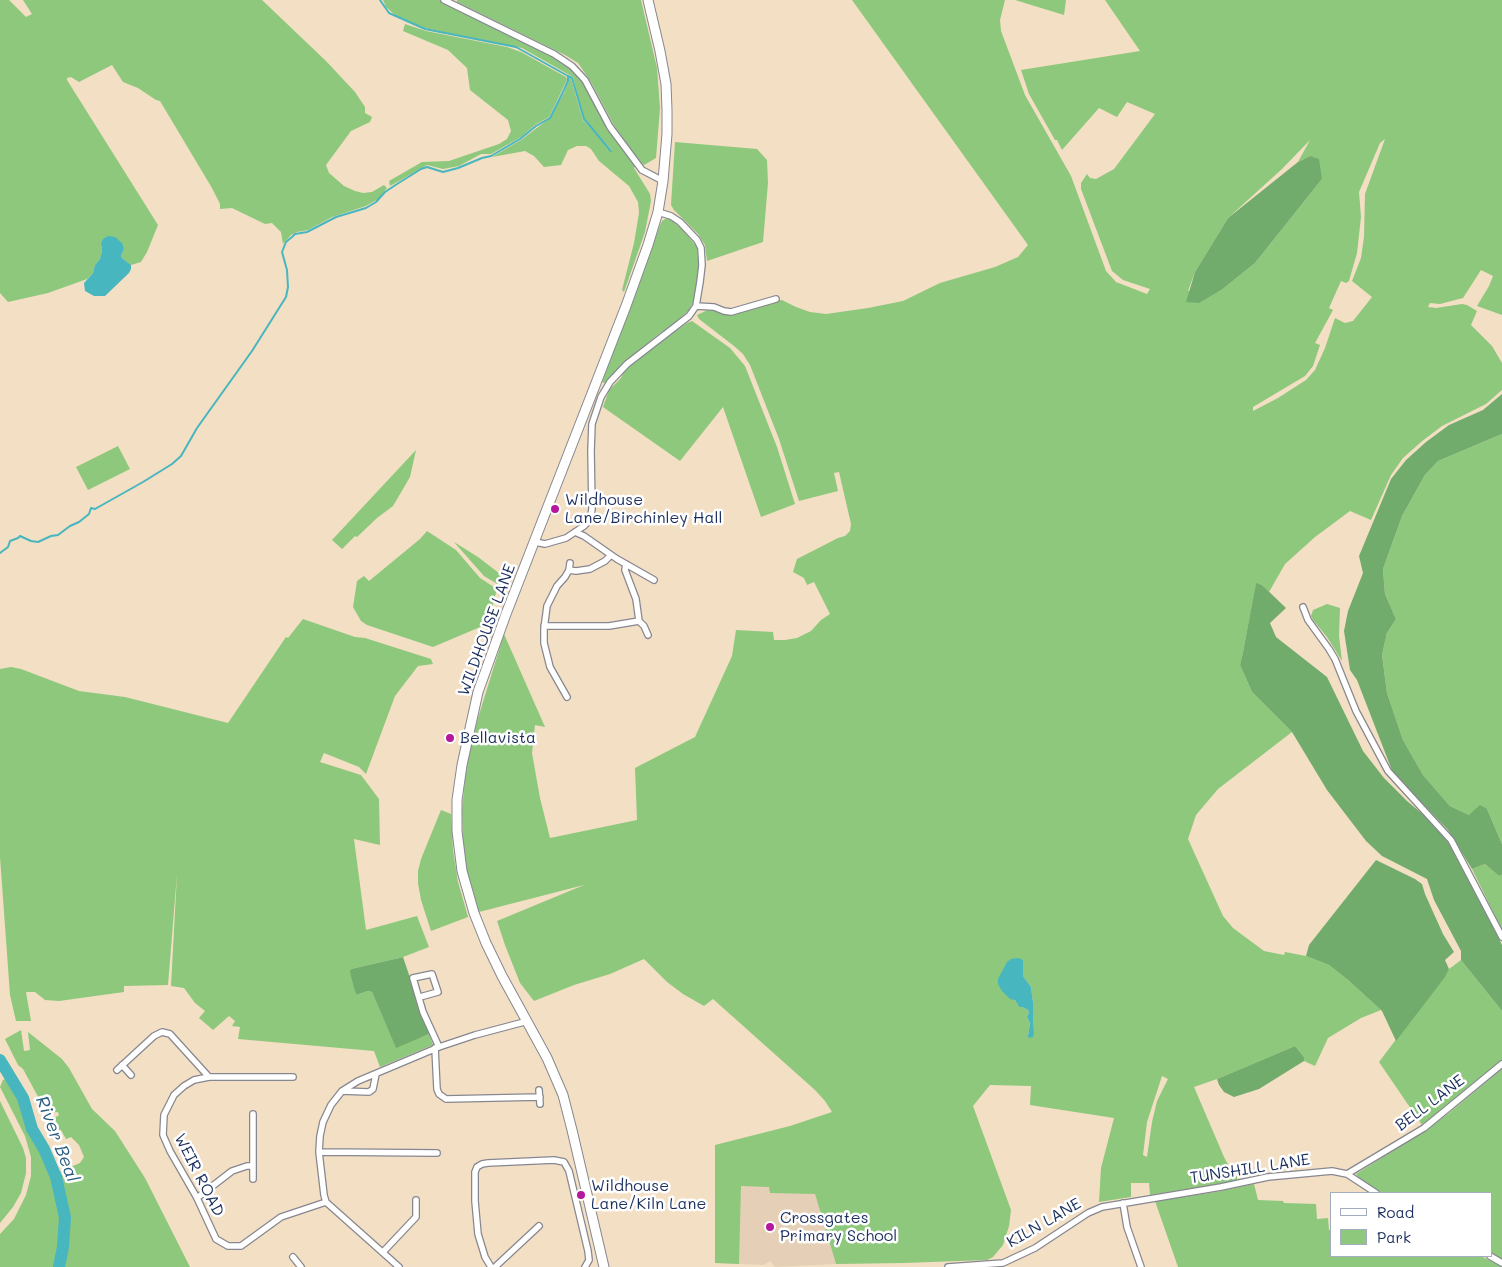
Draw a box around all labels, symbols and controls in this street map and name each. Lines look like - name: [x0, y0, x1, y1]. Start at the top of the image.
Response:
- place label: Wildhouse Lane/Birchinley Hall: [565, 490, 722, 528]
- marker: Wildhouse Lane/Birchinley Hall: [549, 503, 561, 515]
- street label: WILDHOUSE LANE: [454, 561, 520, 699]
- place label: Bellavista: [460, 728, 536, 748]
- marker: Bellavista: [444, 732, 456, 744]
- street label: BELL LANE: [1392, 1071, 1468, 1135]
- water label: River Beal: [31, 1093, 83, 1185]
- street label: WEIR ROAD: [170, 1130, 228, 1220]
- street label: TUNSHILL LANE: [1189, 1150, 1311, 1188]
- place label: Wildhouse Lane/Kiln Lane: [591, 1176, 706, 1214]
- marker: Wildhouse Lane/Kiln Lane: [575, 1189, 587, 1201]
- legend: [1330, 1192, 1492, 1257]
- street label: KILN LANE: [1003, 1194, 1085, 1252]
- text: Road: [1377, 1202, 1414, 1222]
- place label: Crossgates Primary School: [780, 1208, 897, 1246]
- marker: Crossgates Primary School: [764, 1221, 776, 1233]
- text: Park: [1377, 1227, 1411, 1247]

